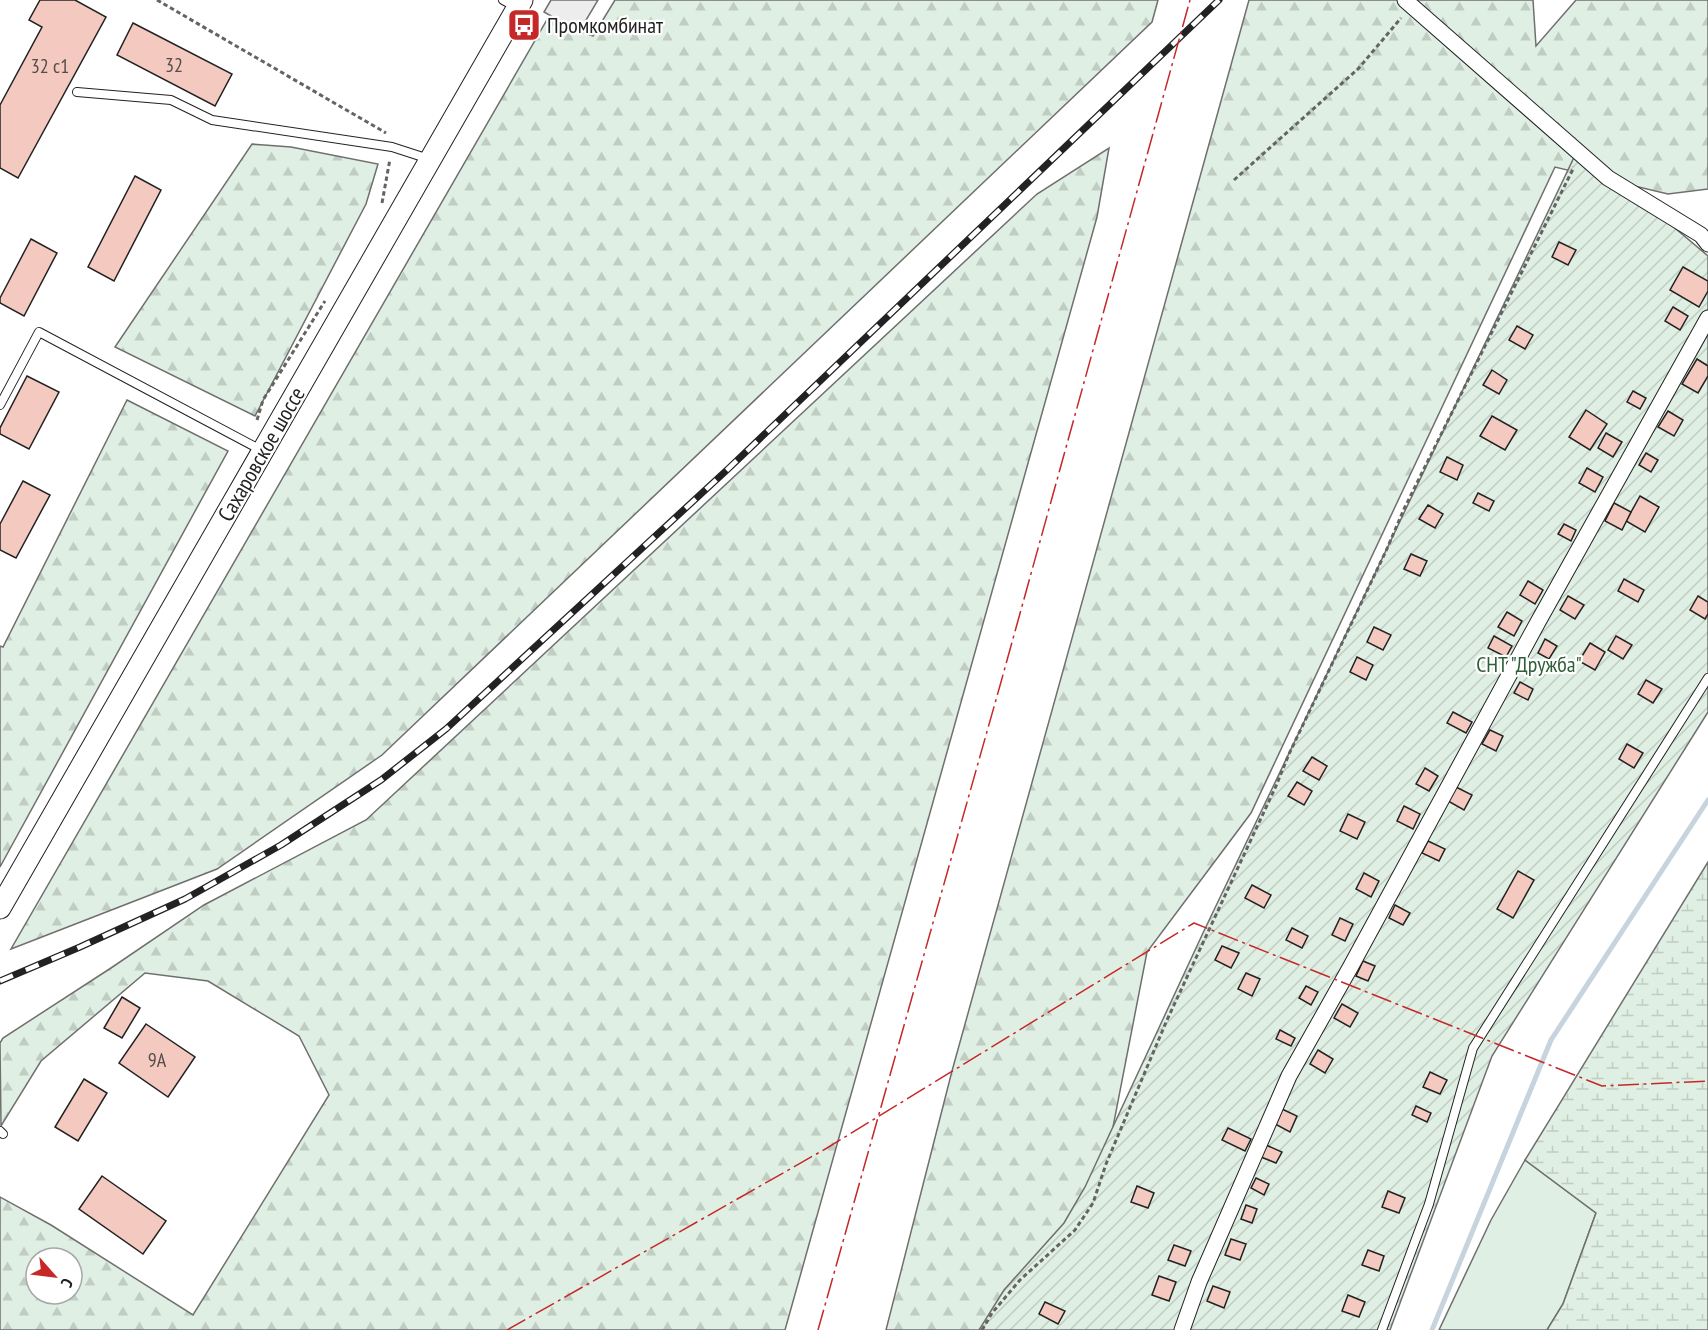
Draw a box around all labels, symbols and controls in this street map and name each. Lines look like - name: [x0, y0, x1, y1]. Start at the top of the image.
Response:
- bus stop icon: Промкомбинат: [506, 7, 542, 43]
- place label: Промкомбинат: [547, 11, 664, 39]
- house number: 32: [165, 52, 183, 78]
- house number: 32 с1: [31, 53, 69, 79]
- street label: Сахаровское шоссе: [211, 382, 311, 526]
- park label: СНТ "Дружба": [1476, 650, 1582, 678]
- house number: 9А: [148, 1047, 167, 1073]
- north arrow: [24, 1246, 84, 1306]
- text: С: [56, 1275, 78, 1292]

